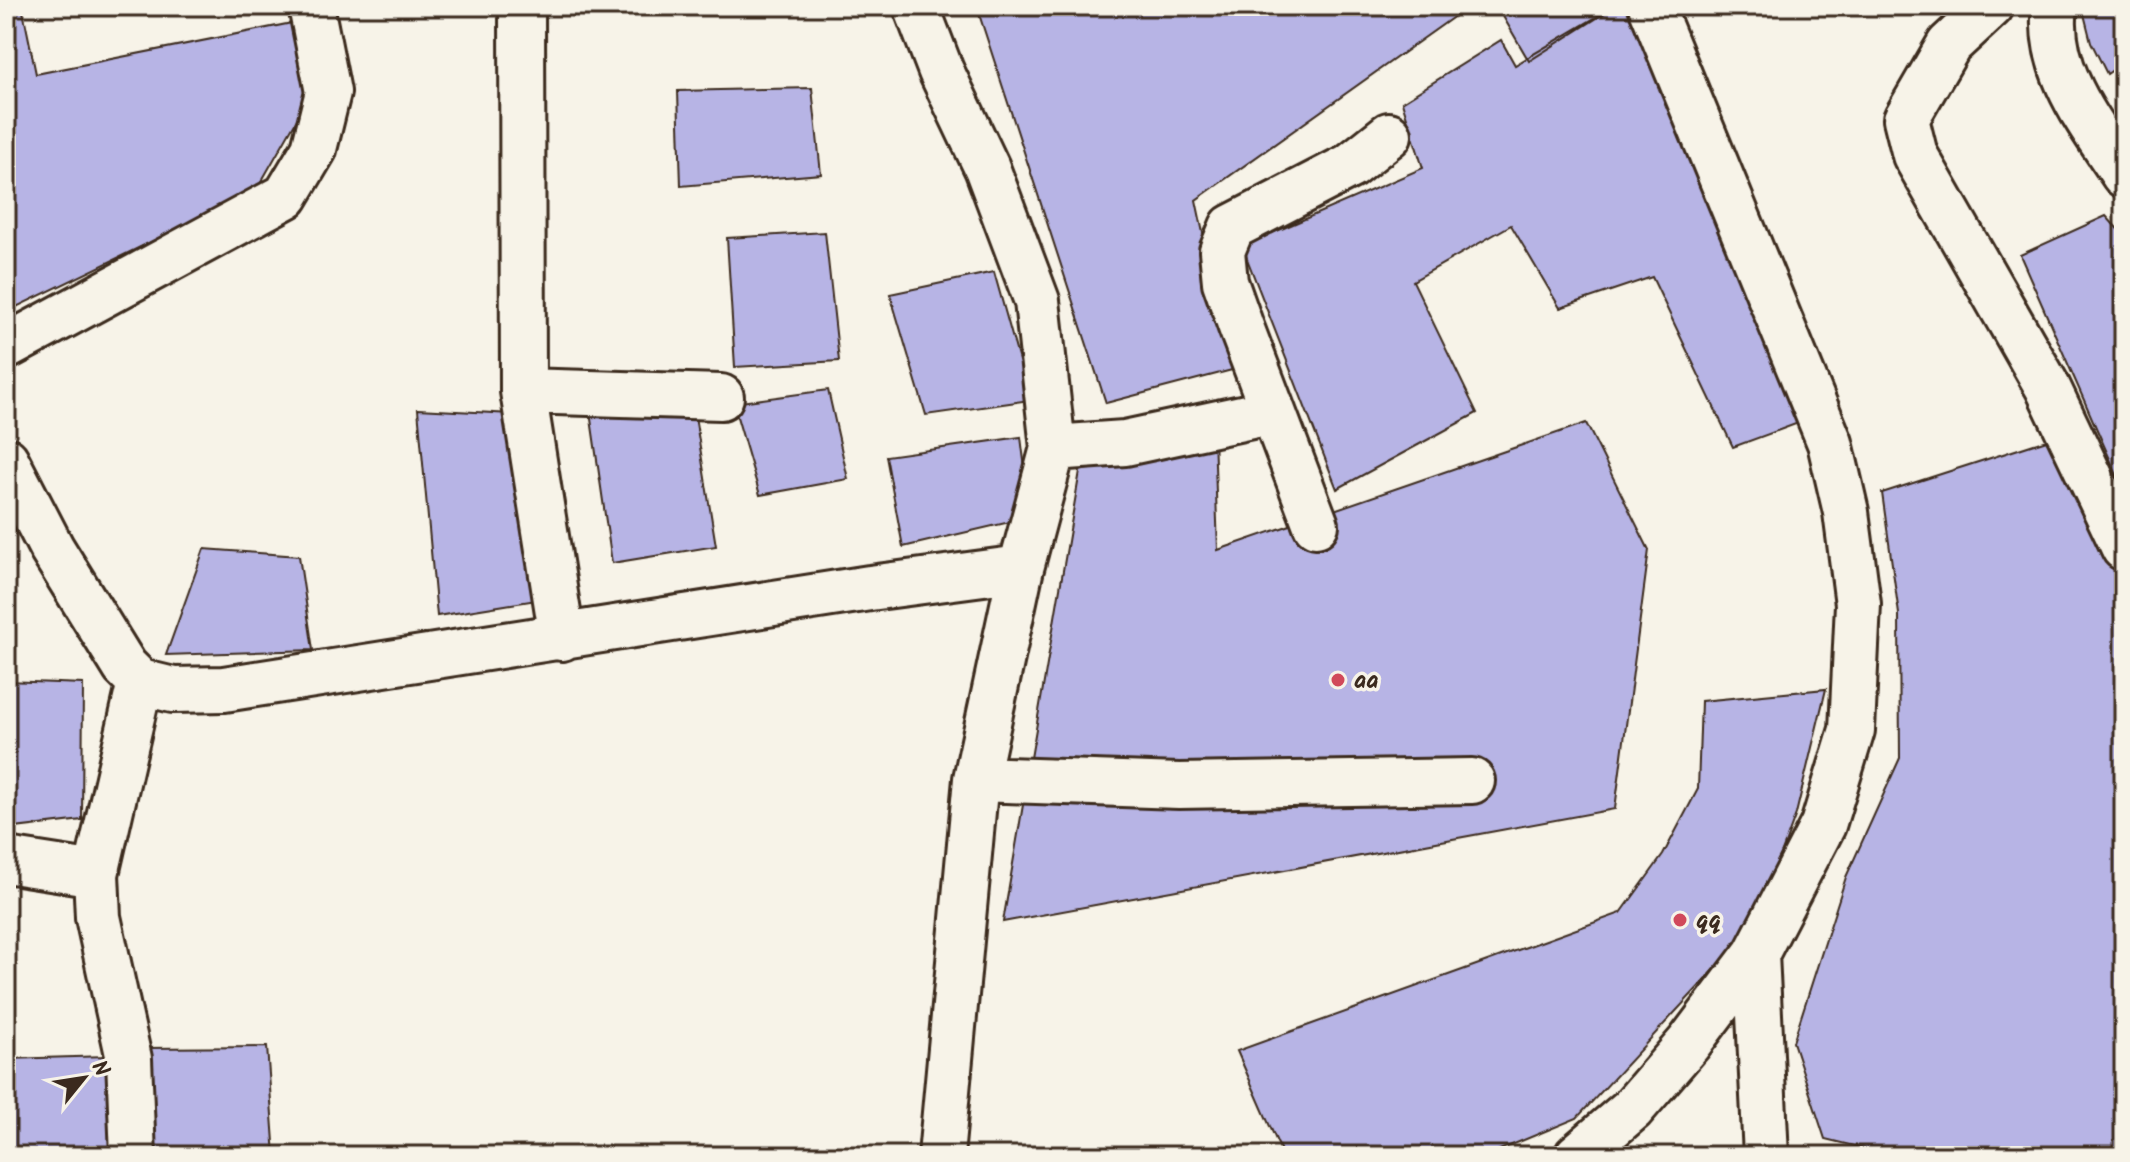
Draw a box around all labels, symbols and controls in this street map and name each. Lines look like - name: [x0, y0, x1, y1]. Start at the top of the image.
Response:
- place label: aa: [1354, 662, 1378, 701]
- marker: aa: [1329, 671, 1347, 689]
- place label: qq: [1696, 902, 1721, 941]
- marker: qq: [1671, 911, 1689, 929]
- north arrow: [44, 1038, 124, 1118]
- text: N: [81, 1054, 118, 1084]

